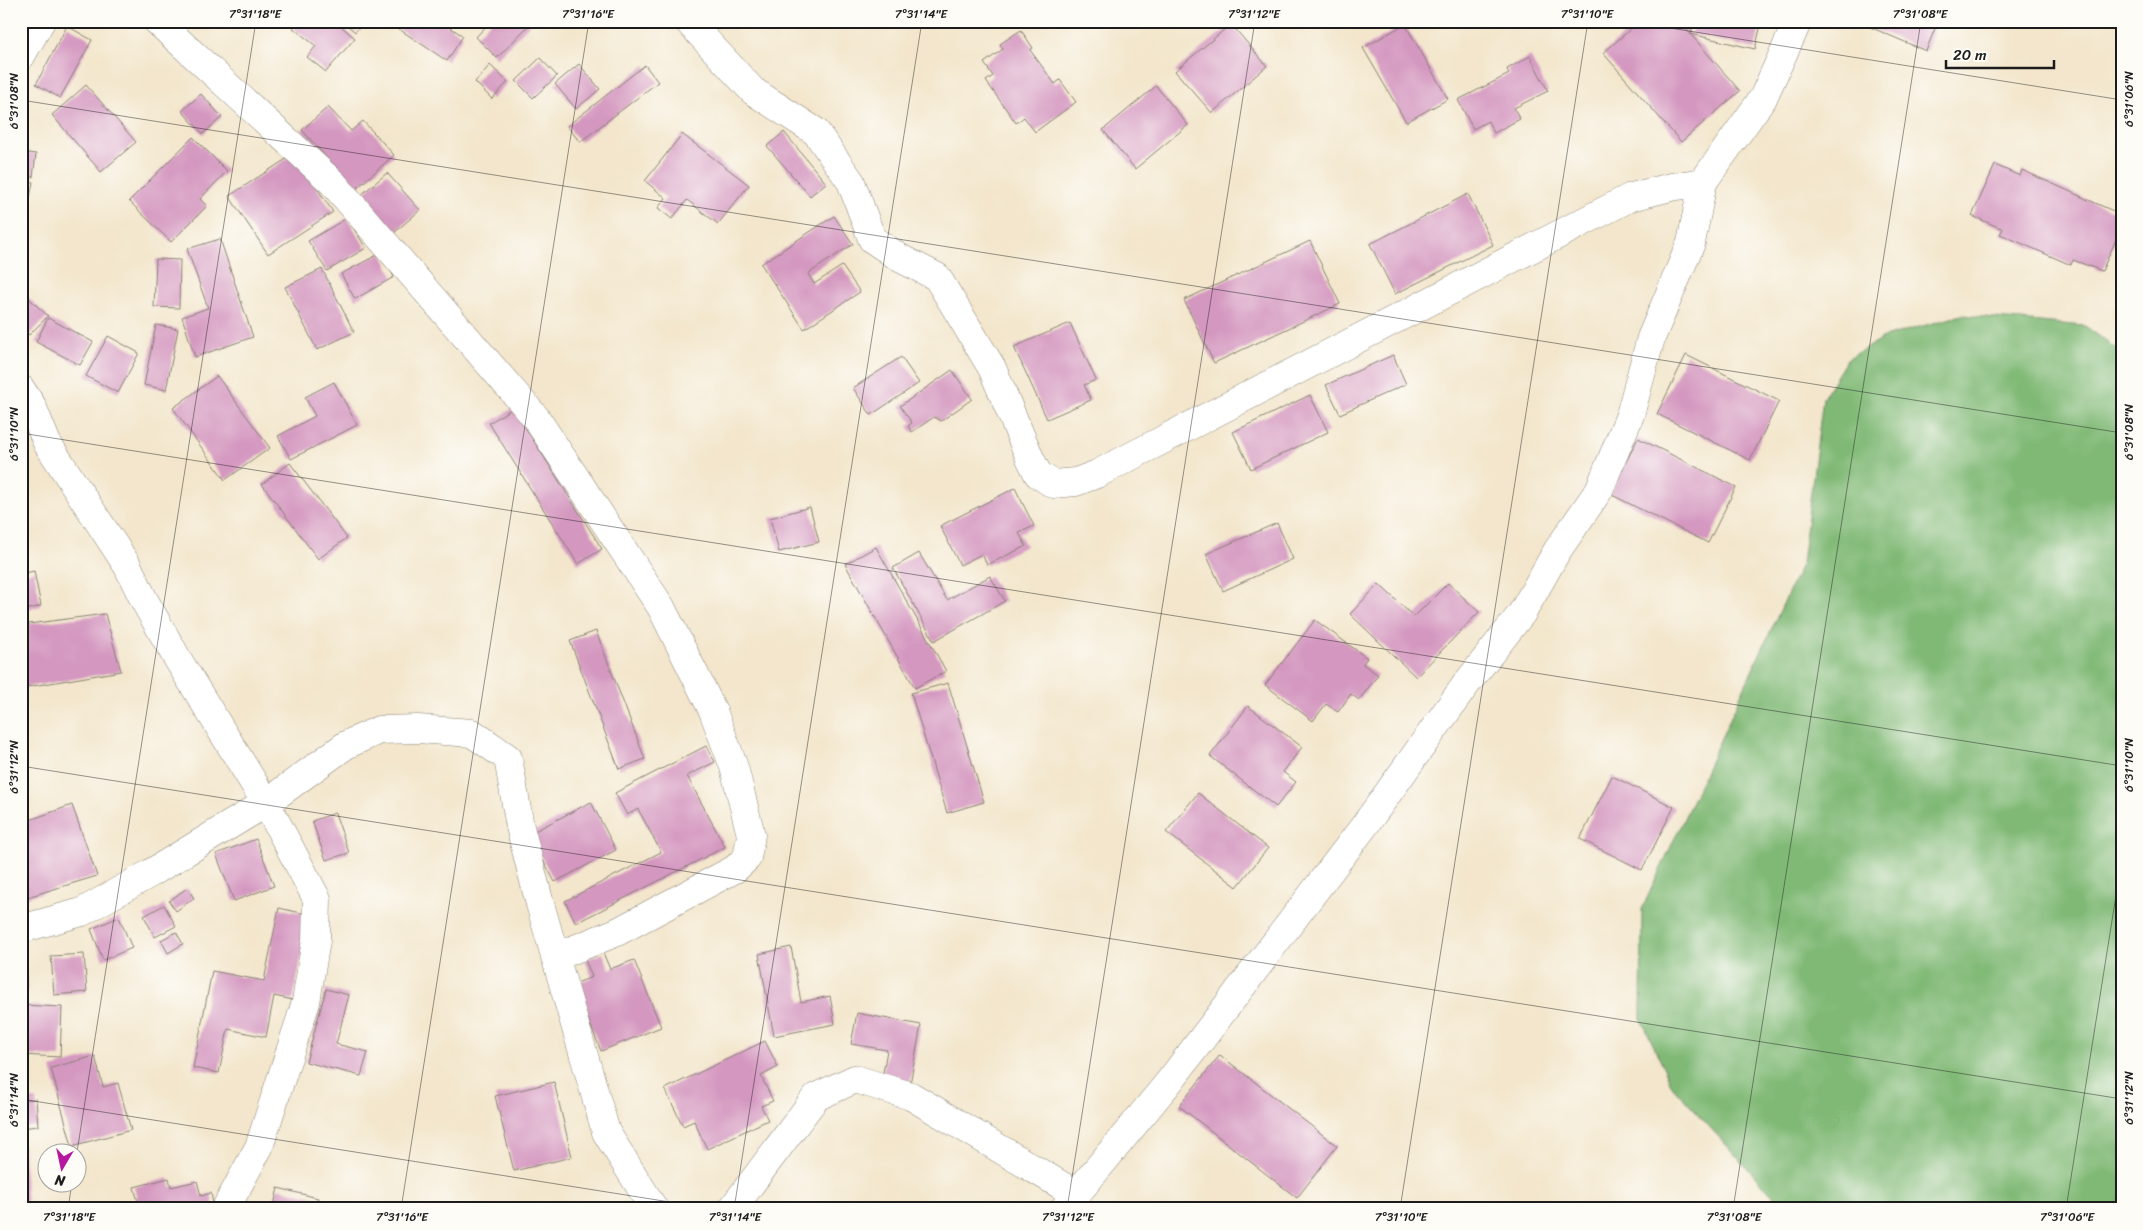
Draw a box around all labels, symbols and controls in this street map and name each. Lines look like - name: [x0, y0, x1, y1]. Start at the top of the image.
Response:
- text: 7°31'18"E: [229, 3, 282, 25]
- text: 7°31'16"E: [562, 3, 615, 25]
- text: 7°31'14"E: [895, 3, 949, 25]
- text: 7°31'12"E: [1228, 3, 1281, 25]
- text: 7°31'10"E: [1561, 3, 1615, 25]
- text: 7°31'08"E: [1893, 3, 1949, 25]
- scale bar: [1946, 38, 2053, 70]
- text: 20 m: [1953, 42, 1987, 68]
- text: 6°31'06"N: [2118, 70, 2140, 127]
- text: 6°31'08"N: [3, 72, 25, 129]
- text: 6°31'08"N: [2118, 403, 2140, 460]
- text: 6°31'10"N: [3, 406, 25, 461]
- text: 6°31'10"N: [2118, 737, 2140, 792]
- text: 6°31'12"N: [3, 740, 25, 794]
- text: 6°31'12"N: [2118, 1071, 2140, 1125]
- text: 6°31'14"N: [3, 1072, 25, 1127]
- north arrow: [38, 1142, 88, 1192]
- text: N: [53, 1167, 68, 1194]
- text: 7°31'18"E: [43, 1206, 96, 1228]
- text: 7°31'16"E: [376, 1206, 429, 1228]
- text: 7°31'14"E: [709, 1206, 763, 1228]
- text: 7°31'12"E: [1042, 1206, 1095, 1228]
- text: 7°31'10"E: [1375, 1206, 1429, 1228]
- text: 7°31'08"E: [1707, 1206, 1763, 1228]
- text: 7°31'06"E: [2040, 1206, 2095, 1228]

